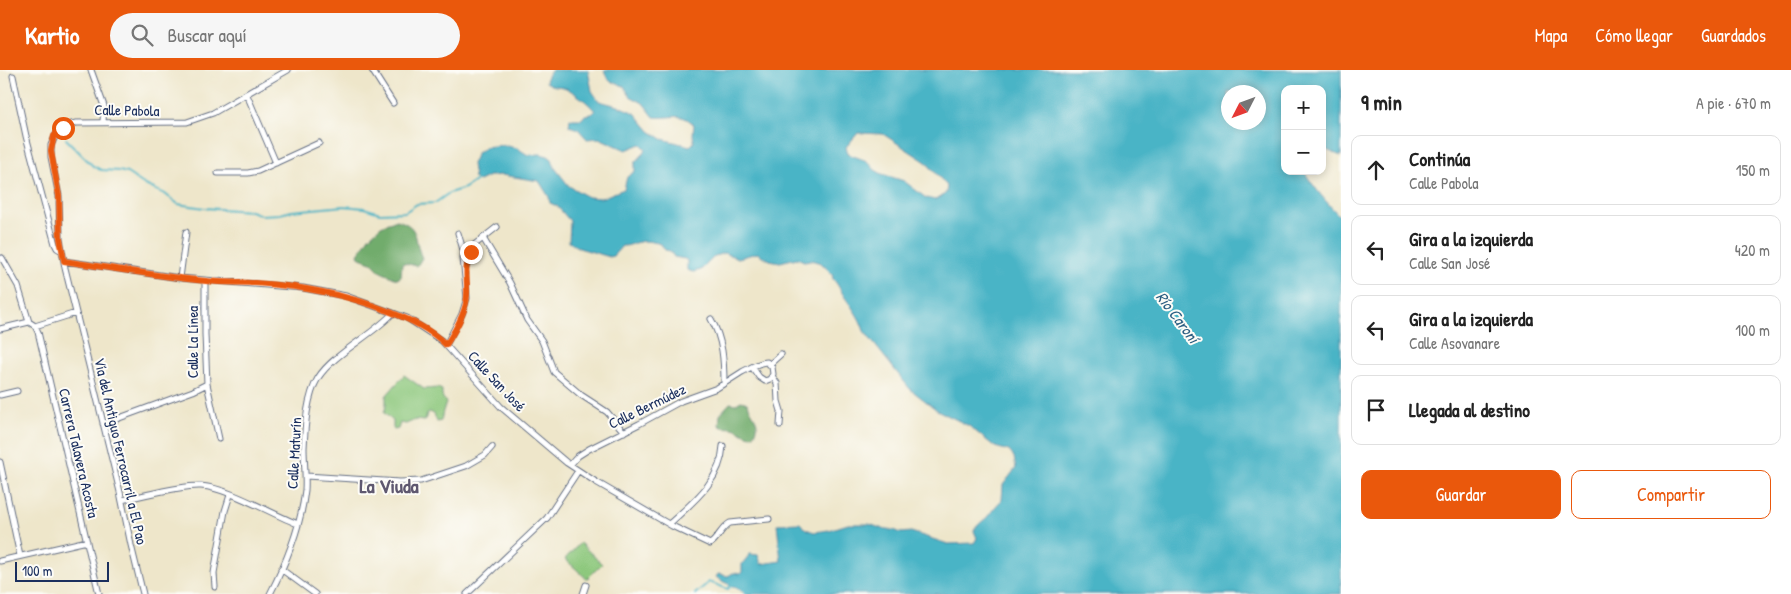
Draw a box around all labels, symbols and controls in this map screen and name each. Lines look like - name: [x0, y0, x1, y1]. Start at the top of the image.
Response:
- search box: [110, 13, 460, 58]
- text: Kartio: [25, 19, 80, 51]
- icon: search: [128, 21, 156, 49]
- text: Buscar aquí: [168, 22, 247, 48]
- text: Mapa: [1535, 23, 1567, 48]
- text: Cómo llegar: [1595, 23, 1673, 48]
- text: Guardados: [1701, 23, 1766, 48]
- north arrow: [1221, 85, 1266, 130]
- map controls: [1281, 85, 1326, 175]
- button: +: [1281, 85, 1326, 130]
- text: 9 min: [1361, 88, 1402, 117]
- text: A pie · 670 m: [1696, 92, 1771, 114]
- street label: Calle Pabola: [94, 99, 160, 121]
- route start: [52, 117, 75, 140]
- button: −: [1281, 130, 1326, 175]
- text: Continúa: [1409, 146, 1470, 172]
- icon: ahead: [1362, 156, 1390, 184]
- text: 150 m: [1736, 159, 1770, 181]
- text: Calle Pabola: [1409, 172, 1479, 194]
- text: Gira a la izquierda: [1409, 226, 1533, 252]
- icon: left: [1362, 236, 1390, 264]
- text: 420 m: [1735, 239, 1770, 261]
- route end: [460, 241, 483, 264]
- text: Calle San José: [1409, 252, 1490, 274]
- water label: Río Caroní: [1151, 287, 1206, 349]
- street label: Calle La Línea: [182, 306, 203, 378]
- text: Gira a la izquierda: [1409, 306, 1533, 332]
- icon: left: [1362, 316, 1390, 344]
- text: 100 m: [1735, 319, 1770, 341]
- text: Calle Asovanare: [1409, 332, 1500, 354]
- street label: Calle San José: [463, 346, 531, 416]
- street label: Vía del Antiguo Ferrocarril a El Pao: [89, 356, 153, 546]
- street label: Calle Bermúdez: [605, 378, 690, 434]
- street label: Carrera Talavera Acosta: [54, 386, 104, 520]
- icon: arrive: [1362, 396, 1390, 424]
- text: Llegada al destino: [1409, 397, 1530, 423]
- street label: Calle Maturín: [282, 416, 306, 489]
- button: Guardar: [1361, 470, 1561, 519]
- button: Compartir: [1571, 470, 1771, 519]
- district label: La Viuda: [359, 472, 419, 499]
- scale bar: [15, 559, 109, 582]
- text: 100 m: [22, 561, 52, 580]

